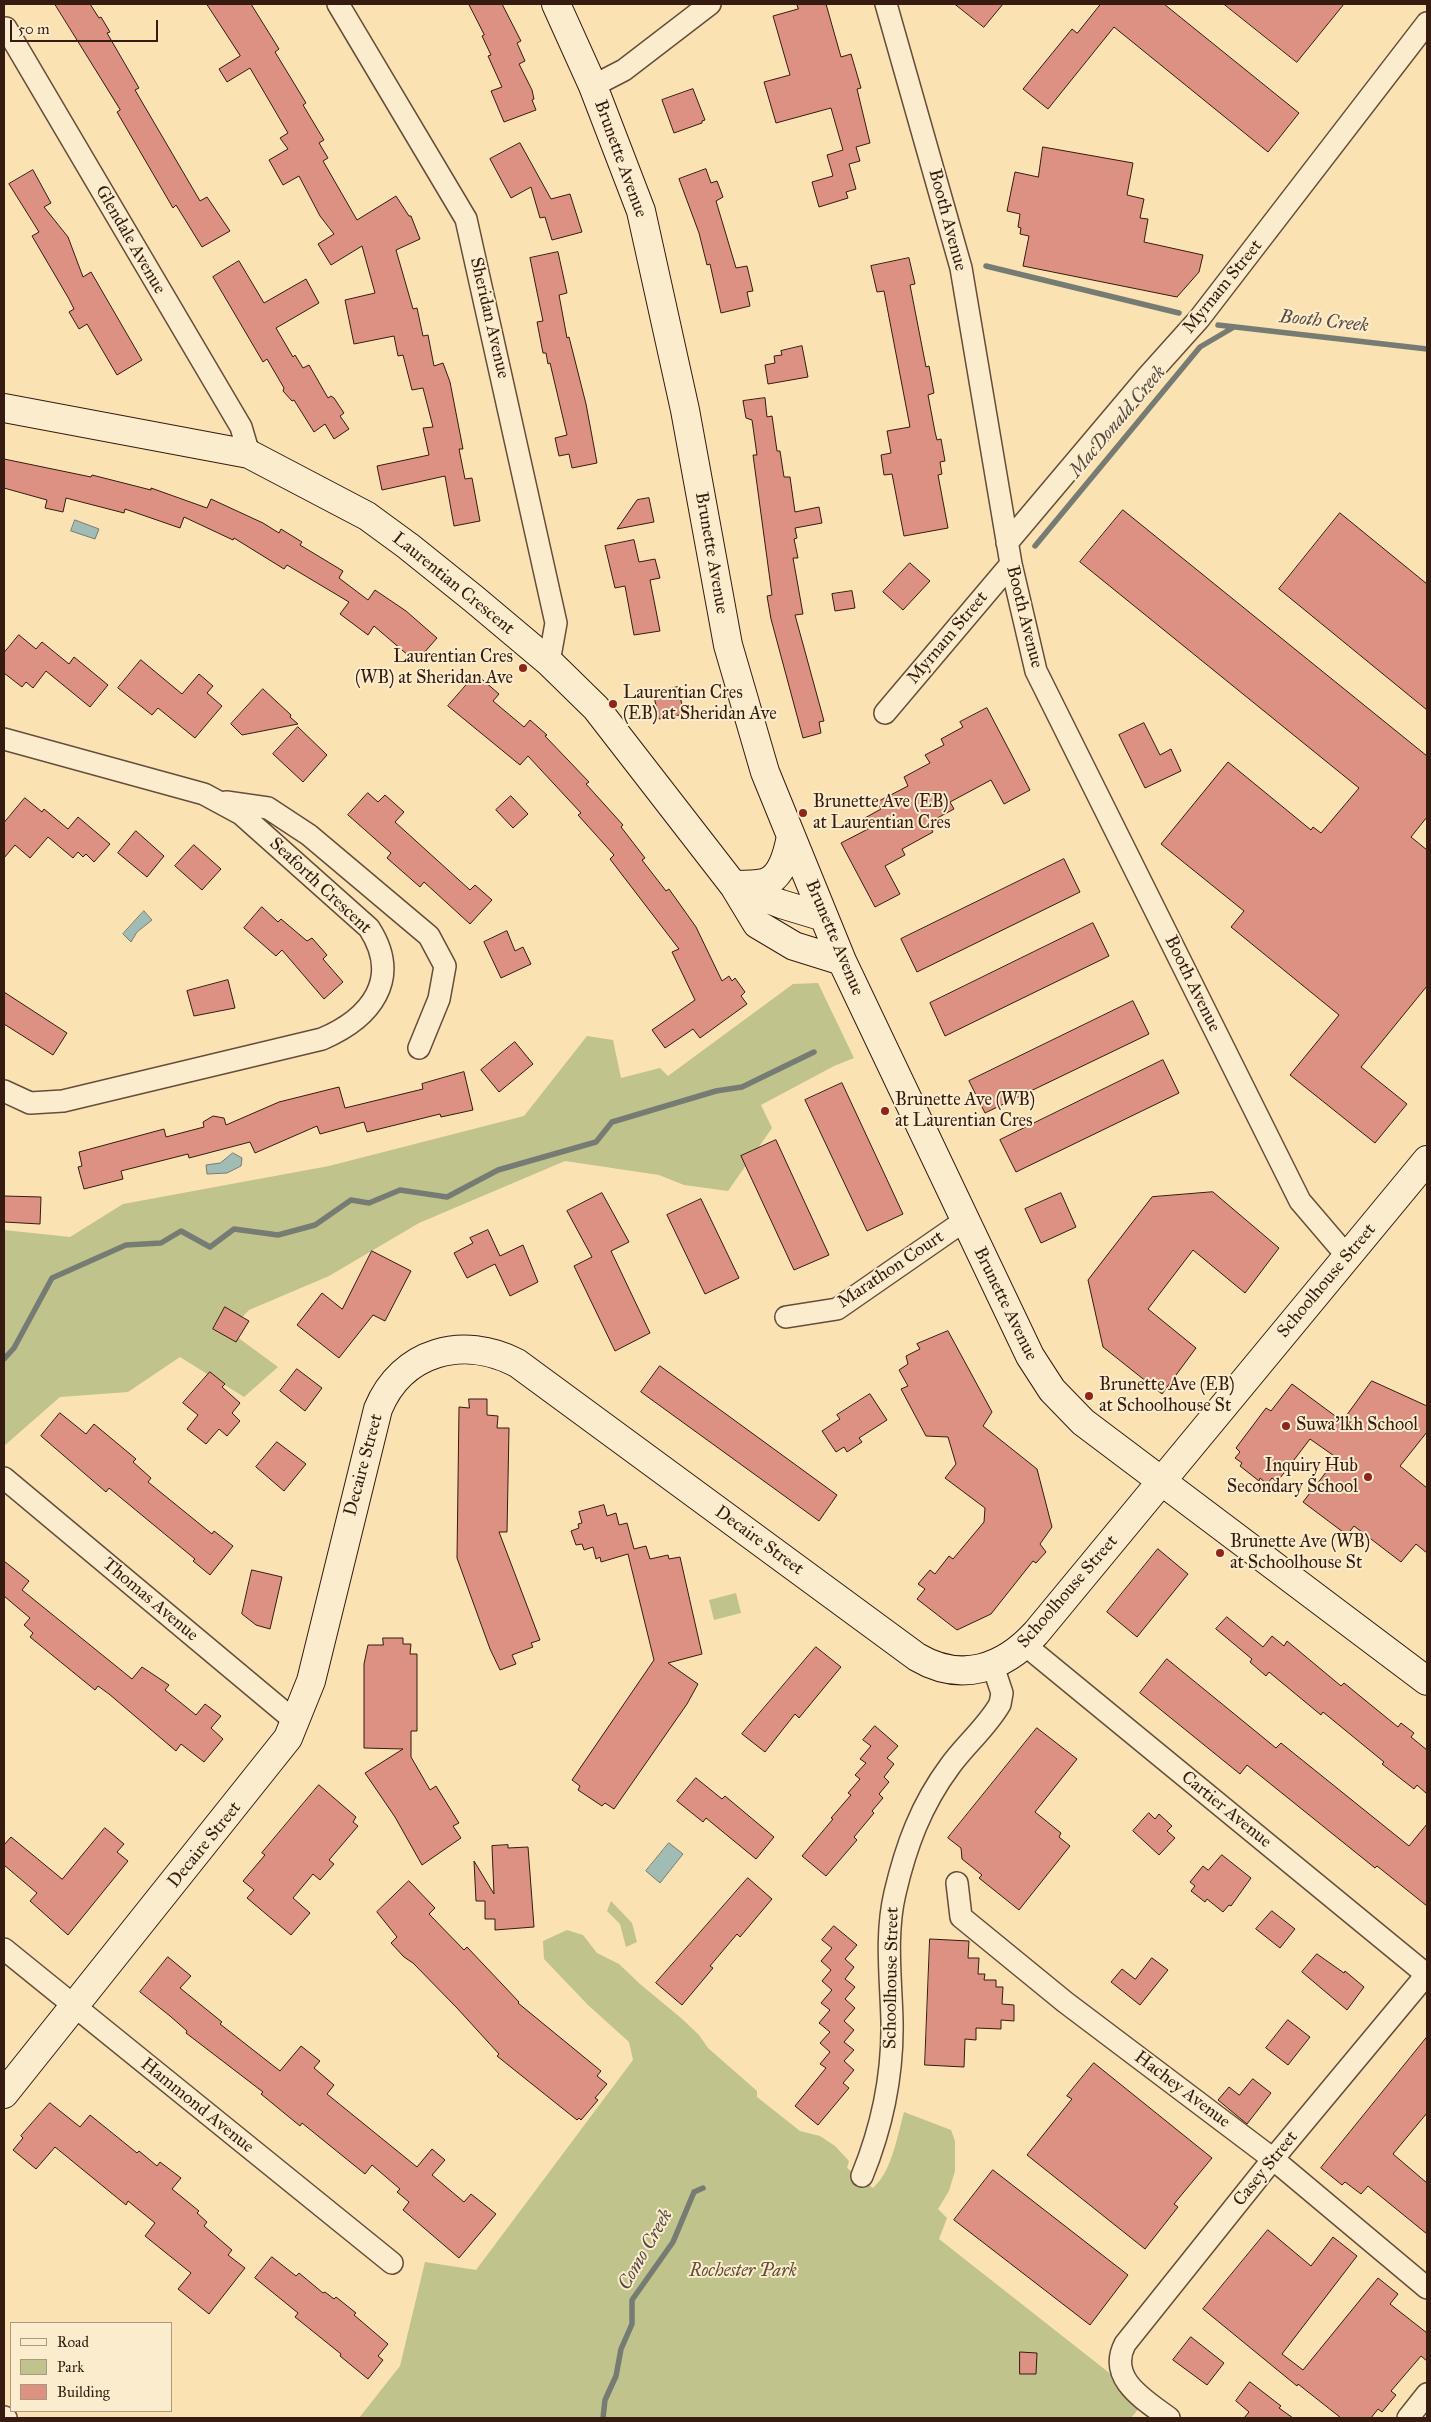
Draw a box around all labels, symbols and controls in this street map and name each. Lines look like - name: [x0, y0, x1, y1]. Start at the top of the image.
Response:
- scale bar: [12, 10, 160, 42]
- text: 50 m: [18, 20, 50, 38]
- street label: Brunette Avenue: [589, 97, 651, 221]
- street label: Booth Avenue: [923, 167, 971, 273]
- street label: Glendale Avenue: [90, 182, 170, 298]
- street label: Myrnam Street: [1179, 236, 1267, 338]
- street label: Sheridan Avenue: [465, 255, 513, 381]
- water label: Booth Creek: [1278, 306, 1370, 338]
- water label: MacDonald Creek: [1065, 362, 1171, 482]
- street label: Brunette Avenue: [690, 490, 732, 616]
- street label: Laurentian Crescent: [388, 528, 518, 640]
- street label: Booth Avenue: [1001, 564, 1047, 670]
- street label: Myrnam Street: [903, 587, 993, 689]
- place label: Laurentian Cres (WB) at Sheridan Ave: [355, 647, 513, 690]
- marker: Laurentian Cres (WB) at Sheridan Ave: [517, 662, 529, 674]
- place label: Laurentian Cres (EB) at Sheridan Ave: [623, 683, 777, 726]
- marker: Laurentian Cres (EB) at Sheridan Ave: [607, 698, 619, 710]
- place label: Brunette Ave (EB) at Laurentian Cres: [813, 792, 951, 834]
- marker: Brunette Ave (EB) at Laurentian Cres: [797, 807, 809, 819]
- street label: Seaforth Crescent: [265, 833, 375, 939]
- street label: Brunette Avenue: [800, 877, 868, 999]
- street label: Booth Avenue: [1159, 932, 1225, 1036]
- place label: Brunette Ave (WB) at Laurentian Cres: [895, 1090, 1035, 1132]
- marker: Brunette Ave (WB) at Laurentian Cres: [879, 1105, 891, 1117]
- street label: Schoolhouse Street: [1273, 1219, 1381, 1343]
- street label: Marathon Court: [834, 1226, 948, 1314]
- street label: Brunette Avenue: [968, 1244, 1042, 1364]
- place label: Brunette Ave (EB) at Schoolhouse St: [1099, 1375, 1235, 1418]
- marker: Brunette Ave (EB) at Schoolhouse St: [1083, 1390, 1095, 1402]
- street label: Decaire Street: [340, 1412, 388, 1518]
- place label: Suwa'lkh School: [1296, 1415, 1418, 1437]
- marker: Suwa'lkh School: [1280, 1420, 1292, 1432]
- place label: Inquiry Hub Secondary School: [1227, 1456, 1358, 1498]
- marker: Inquiry Hub Secondary School: [1362, 1471, 1374, 1483]
- street label: Decaire Street: [710, 1502, 808, 1580]
- street label: Schoolhouse Street: [1013, 1531, 1123, 1653]
- place label: Brunette Ave (WB) at Schoolhouse St: [1230, 1532, 1370, 1575]
- marker: Brunette Ave (WB) at Schoolhouse St: [1214, 1547, 1226, 1559]
- street label: Thomas Avenue: [98, 1554, 202, 1646]
- street label: Cartier Avenue: [1176, 1767, 1276, 1853]
- street label: Decaire Street: [164, 1798, 246, 1892]
- street label: Schoolhouse Street: [880, 1907, 904, 2049]
- street label: Hachey Avenue: [1130, 2047, 1234, 2133]
- street label: Hammond Avenue: [136, 2054, 258, 2158]
- street label: Casey Street: [1229, 2127, 1303, 2211]
- water label: Como Creek: [614, 2206, 678, 2294]
- park label: Rochester Park: [689, 2261, 797, 2283]
- legend: [10, 2322, 172, 2412]
- text: Road: [57, 2333, 89, 2351]
- text: Park: [57, 2358, 84, 2376]
- text: Building: [57, 2383, 110, 2401]

